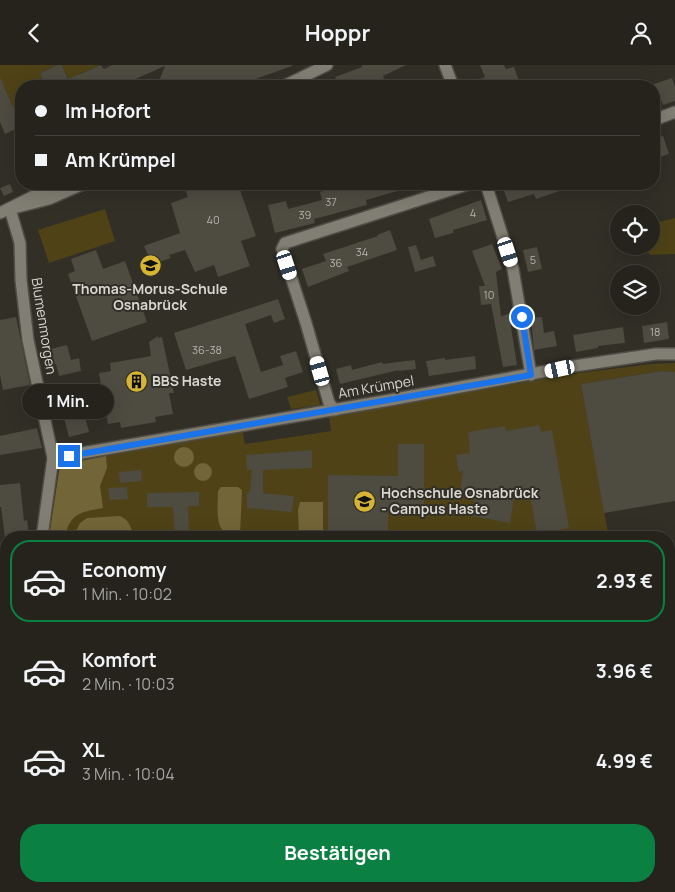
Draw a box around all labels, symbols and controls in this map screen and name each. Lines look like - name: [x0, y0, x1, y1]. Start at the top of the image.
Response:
- text: Hoppr: [305, 18, 370, 48]
- icon: back: [20, 19, 48, 47]
- icon: person: [627, 19, 655, 47]
- text: Im Hofort: [65, 98, 151, 124]
- text: Am Krümpel: [65, 147, 176, 173]
- house number: 37: [325, 194, 337, 209]
- house number: 4: [470, 205, 476, 220]
- map controls: [610, 205, 660, 315]
- button: locate: [610, 205, 660, 255]
- house number: 39: [299, 207, 312, 222]
- house number: 40: [206, 212, 220, 227]
- car: [496, 235, 519, 269]
- house number: 34: [356, 244, 368, 259]
- car: [275, 248, 298, 282]
- house number: 5: [530, 252, 536, 267]
- school or university icon: Thomas-Morus-Schule Osnabrück: [138, 254, 162, 278]
- house number: 36: [330, 255, 343, 270]
- button: layers: [610, 265, 660, 315]
- street label: Blumenmorgen: [27, 276, 62, 376]
- place label: Thomas-Morus-Schule Osnabrück: [72, 279, 228, 314]
- house number: 10: [483, 287, 495, 302]
- route start: [511, 306, 533, 328]
- house number: 18: [650, 324, 660, 339]
- house number: 36-38: [192, 342, 222, 357]
- car: [308, 355, 331, 387]
- car: [543, 359, 576, 379]
- building icon: BBS Haste: [124, 369, 148, 393]
- street label: Am Krümpel: [336, 370, 415, 403]
- place label: BBS Haste: [152, 371, 222, 390]
- callout: 1 Min.: [23, 383, 115, 419]
- text: 1 Min.: [46, 390, 90, 412]
- route end: [58, 445, 80, 467]
- place label: Hochschule Osnabrück - Campus Haste: [381, 483, 539, 518]
- school or university icon: Hochschule Osnabrück - Campus Haste: [353, 489, 377, 513]
- text: Economy: [82, 557, 166, 583]
- icon: car: [22, 559, 67, 604]
- text: 2.93 €: [596, 568, 653, 594]
- text: 1 Min. · 10:02: [82, 583, 172, 605]
- text: Komfort: [82, 647, 157, 673]
- icon: car: [22, 649, 67, 694]
- text: 3.96 €: [596, 658, 653, 684]
- text: 2 Min. · 10:03: [82, 673, 174, 695]
- text: XL: [82, 737, 105, 763]
- icon: car: [22, 739, 67, 784]
- text: 4.99 €: [596, 748, 653, 774]
- text: 3 Min. · 10:04: [82, 763, 175, 785]
- button: Bestätigen: [20, 824, 655, 882]

